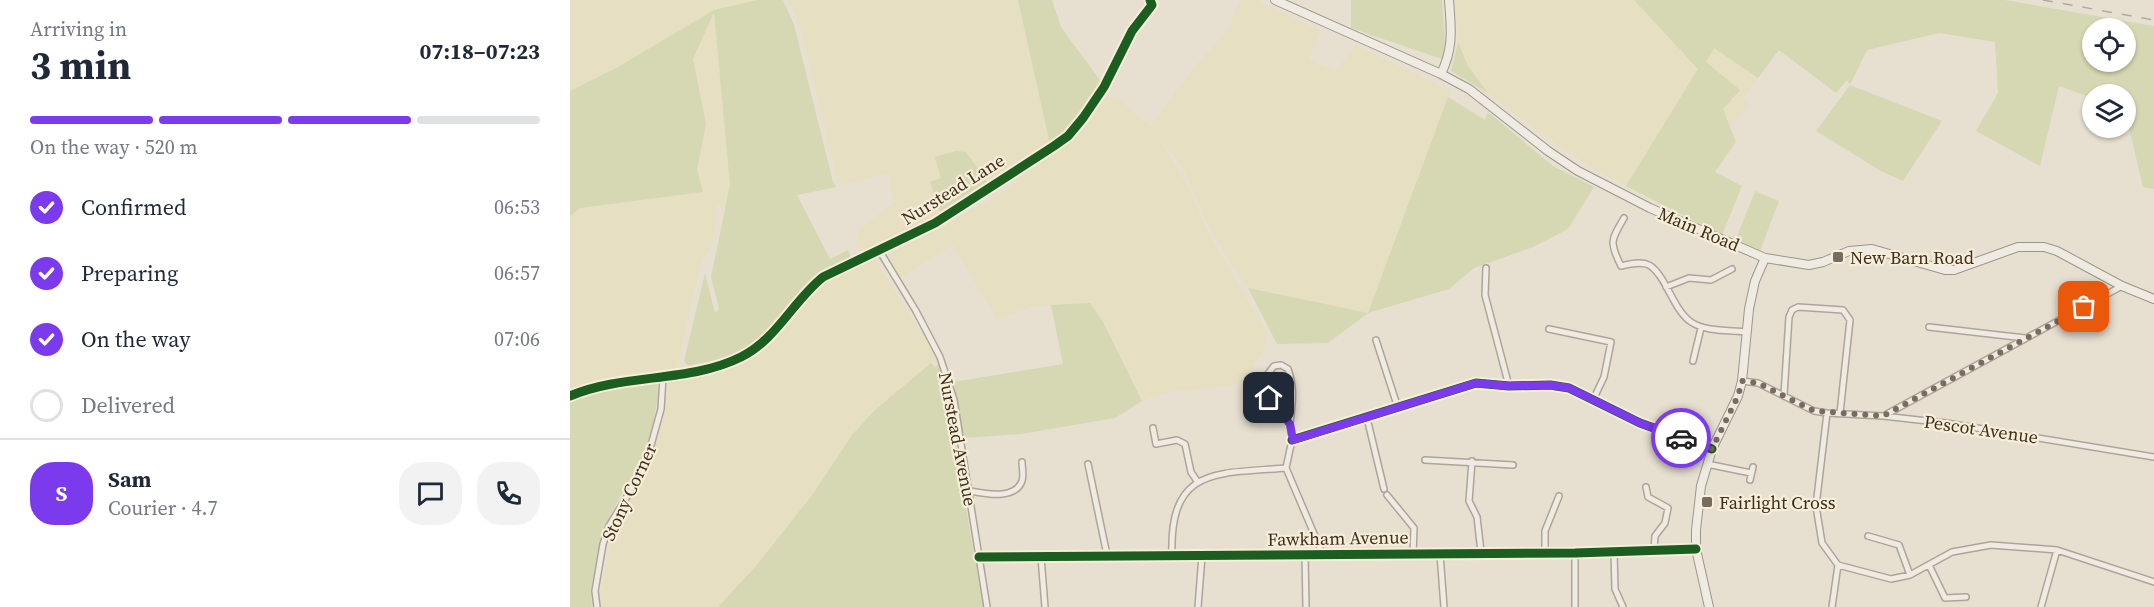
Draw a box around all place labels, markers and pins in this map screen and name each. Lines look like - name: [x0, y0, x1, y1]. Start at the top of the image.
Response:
- place label: New Barn Road: [1850, 245, 1974, 270]
- marker: New Barn Road: [1831, 250, 1845, 264]
- pin: [2058, 281, 2109, 332]
- pin: [1243, 372, 1294, 423]
- place label: Fairlight Cross: [1719, 490, 1836, 515]
- marker: Fairlight Cross: [1700, 495, 1714, 509]

